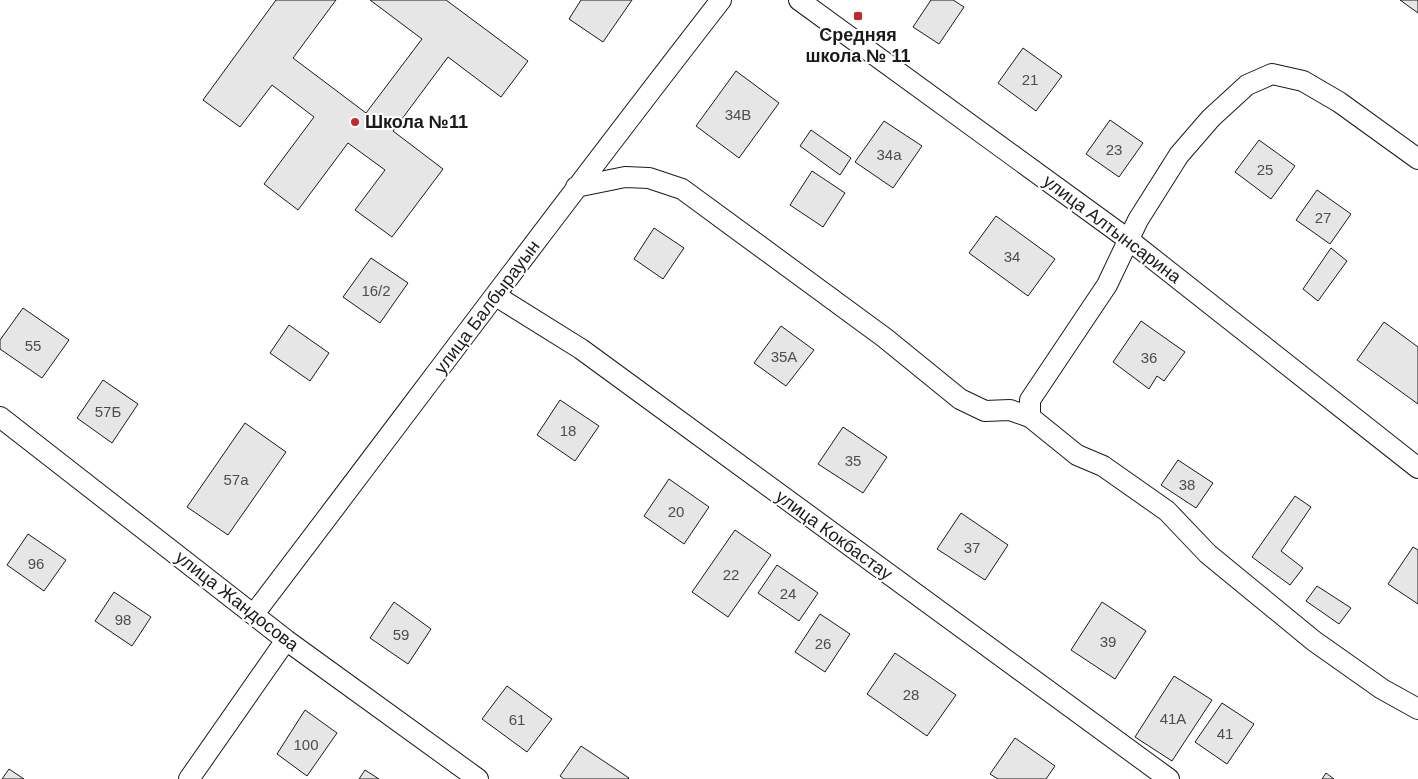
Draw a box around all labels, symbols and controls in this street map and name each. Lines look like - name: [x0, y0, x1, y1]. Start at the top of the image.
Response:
- marker: Средняя школа № 11: [852, 10, 864, 22]
- place label: Средняя школа № 11: [806, 25, 910, 66]
- house number: 21: [1022, 71, 1038, 88]
- house number: 34В: [725, 106, 751, 123]
- place label: Школа №11: [365, 112, 468, 132]
- marker: Школа №11: [349, 116, 361, 128]
- house number: 23: [1106, 141, 1122, 158]
- house number: 34а: [876, 146, 902, 163]
- house number: 25: [1257, 161, 1273, 178]
- street label: улица Алтынсарина: [1039, 171, 1186, 288]
- house number: 27: [1315, 209, 1331, 226]
- street label: улица Балбырауын: [430, 236, 544, 378]
- house number: 34: [1004, 248, 1020, 265]
- house number: 16/2: [361, 282, 391, 299]
- house number: 55: [25, 337, 41, 354]
- house number: 35А: [771, 348, 797, 365]
- house number: 36: [1141, 349, 1157, 366]
- house number: 57Б: [95, 403, 121, 420]
- house number: 18: [560, 422, 576, 439]
- house number: 35: [845, 452, 861, 469]
- house number: 57а: [223, 471, 249, 488]
- house number: 38: [1179, 476, 1195, 493]
- street label: улица Кокбастау: [772, 486, 896, 584]
- house number: 20: [668, 503, 684, 520]
- house number: 37: [964, 539, 980, 556]
- street label: улица Жандосова: [172, 547, 303, 656]
- house number: 96: [28, 555, 44, 572]
- house number: 22: [723, 566, 739, 583]
- house number: 24: [780, 585, 796, 602]
- house number: 98: [115, 611, 131, 628]
- house number: 59: [393, 626, 409, 643]
- house number: 39: [1100, 633, 1116, 650]
- house number: 26: [815, 635, 831, 652]
- house number: 28: [903, 686, 919, 703]
- house number: 41А: [1160, 710, 1186, 727]
- house number: 61: [509, 711, 525, 728]
- house number: 41: [1217, 725, 1233, 742]
- house number: 100: [293, 736, 319, 753]

